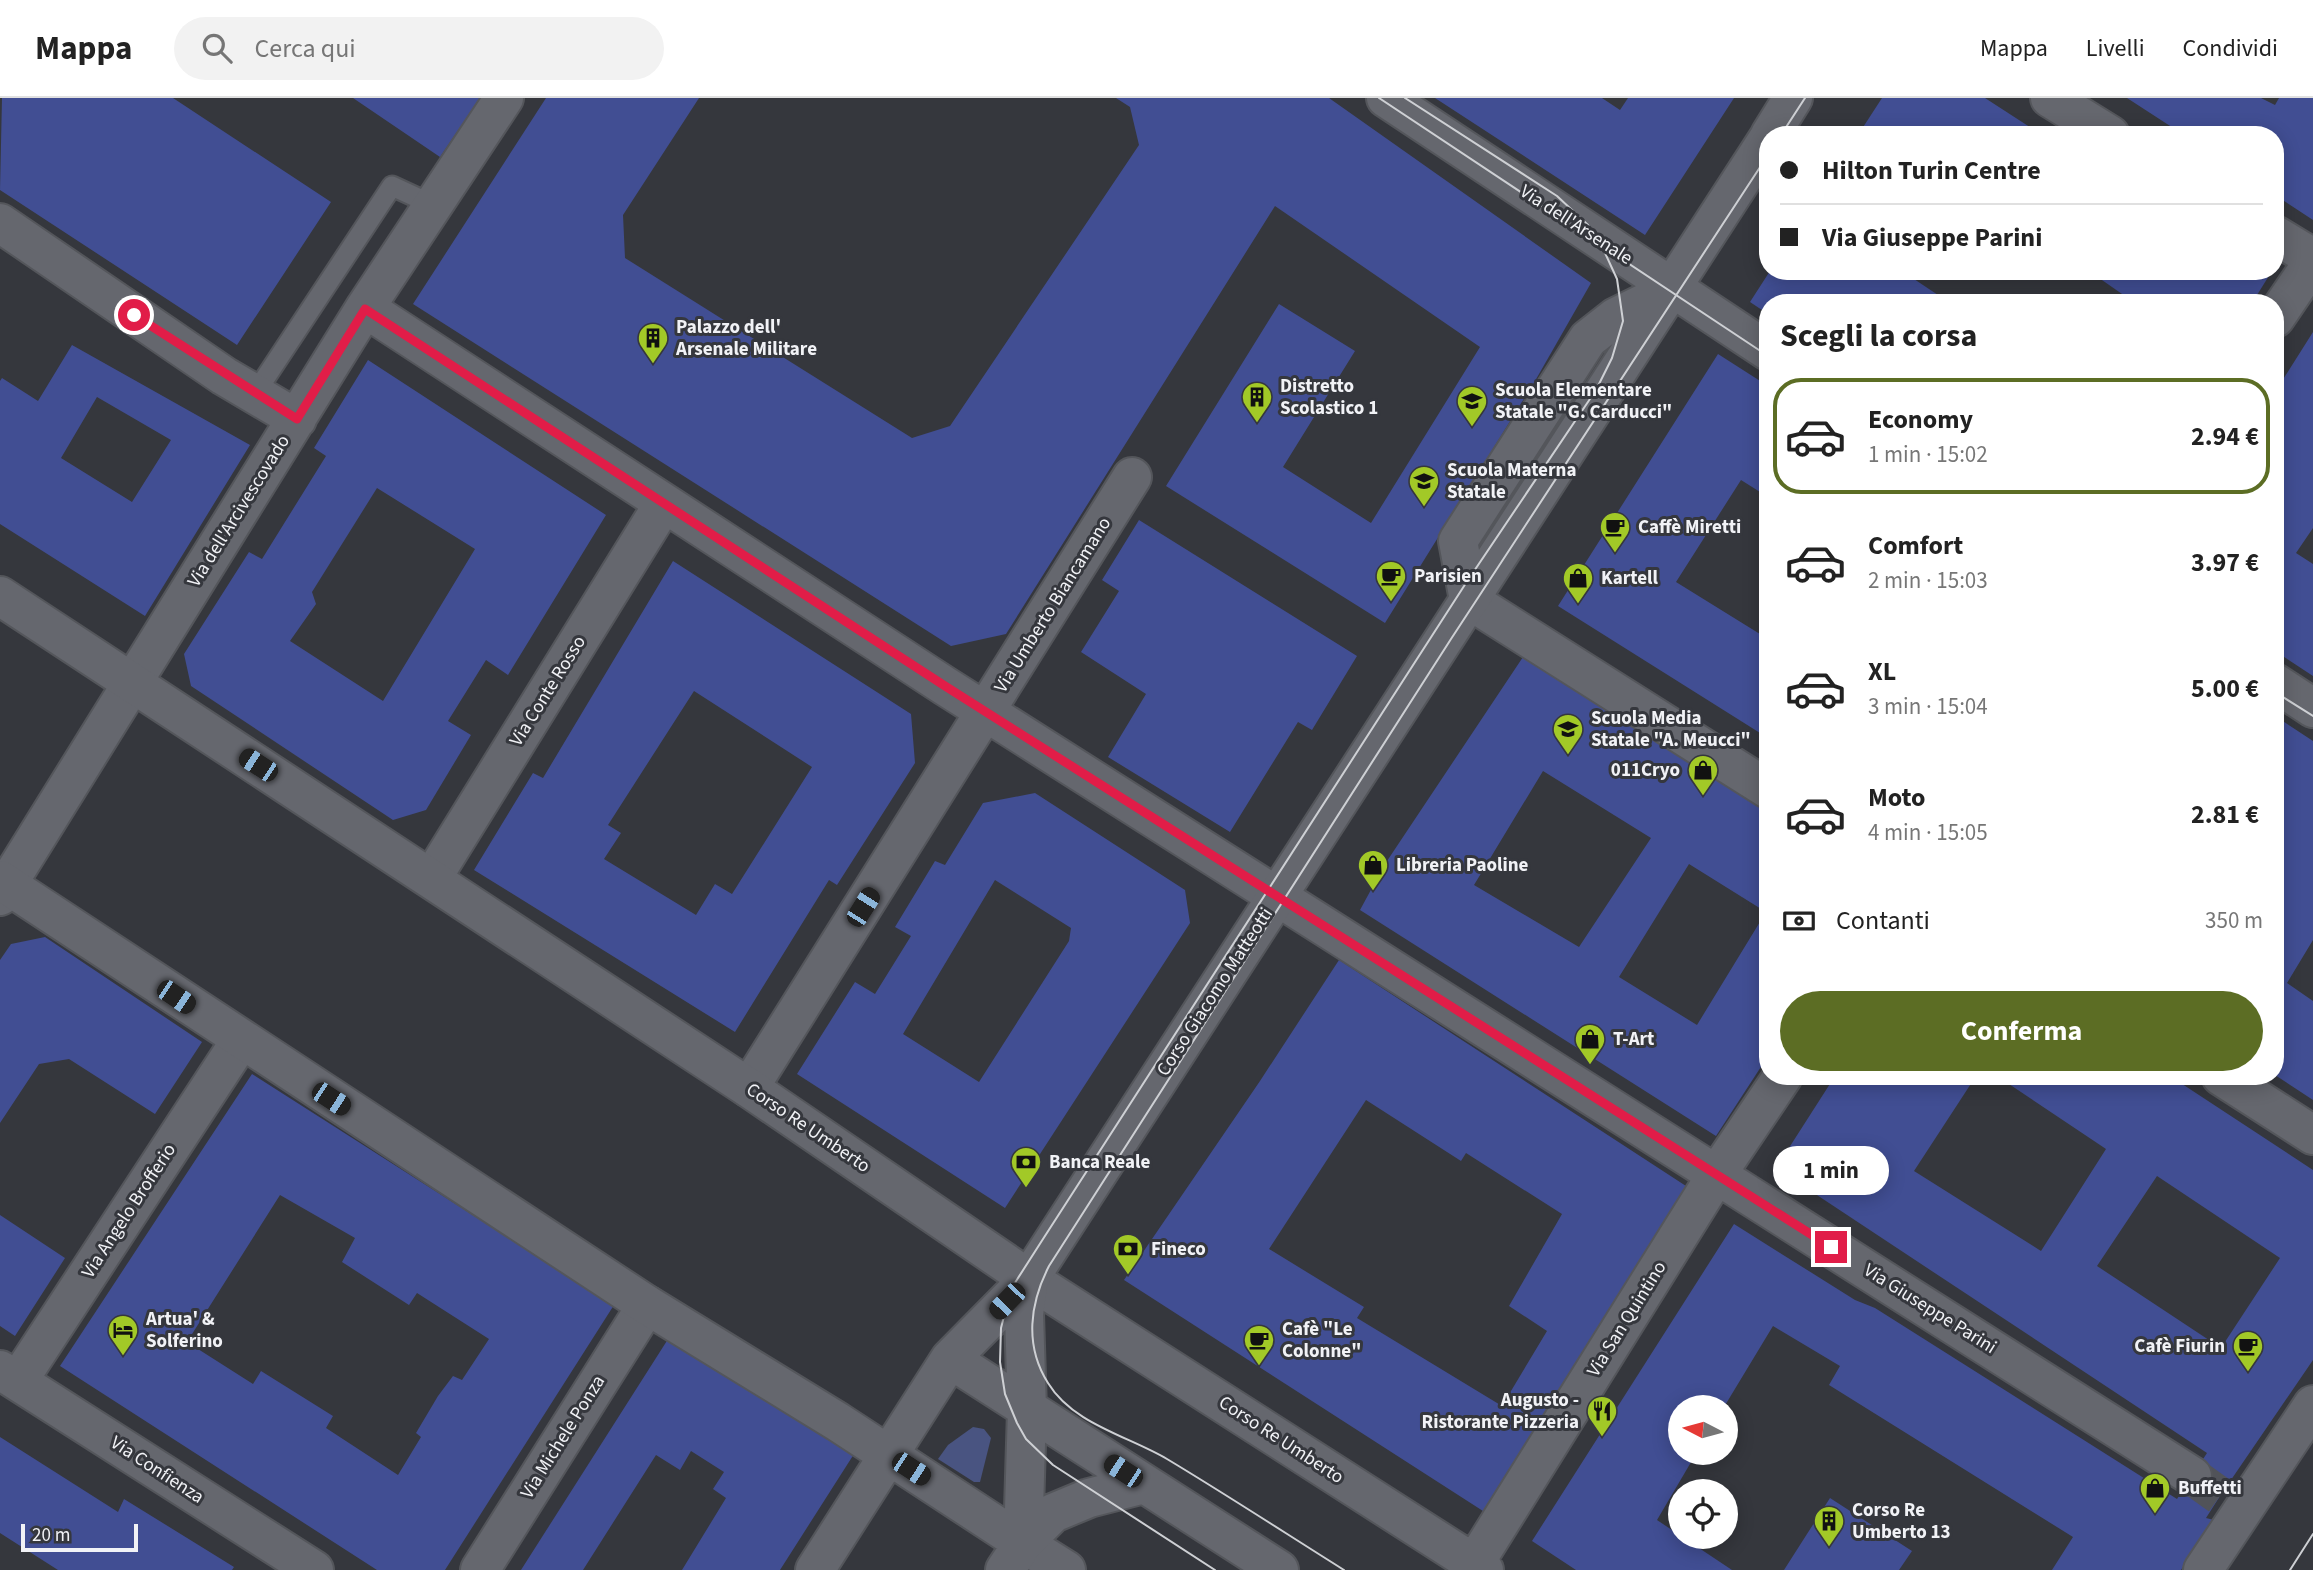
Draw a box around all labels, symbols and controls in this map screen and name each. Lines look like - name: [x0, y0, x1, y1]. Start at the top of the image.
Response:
- search box: [174, 17, 664, 80]
- text: Mappa: [35, 25, 132, 72]
- icon: search: [198, 29, 236, 67]
- text: Cerca qui: [254, 30, 356, 67]
- text: Mappa: [1980, 31, 2048, 66]
- text: Livelli: [2086, 31, 2145, 66]
- text: Condividi: [2183, 31, 2278, 66]
- text: Hilton Turin Centre: [1822, 152, 2041, 189]
- street label: Via dell'Arsenale: [1514, 178, 1638, 272]
- text: Via Giuseppe Parini: [1822, 219, 2042, 256]
- route start: [118, 299, 150, 331]
- text: Scegli la corsa: [1780, 313, 1977, 359]
- place label: Palazzo dell' Arsenale Militare: [675, 314, 817, 363]
- building icon: Palazzo dell' Arsenale Militare: [636, 321, 670, 365]
- place label: Distretto Scolastico 1: [1280, 373, 1378, 422]
- place label: Scuola Elementare Statale "G. Carducci": [1495, 377, 1672, 426]
- building icon: Distretto Scolastico 1: [1240, 380, 1274, 424]
- school or university icon: Scuola Elementare Statale "G. Carducci": [1455, 384, 1489, 428]
- text: Economy: [1868, 401, 1973, 438]
- icon: car: [1784, 405, 1847, 468]
- text: 2.94 €: [2191, 418, 2259, 455]
- street label: Via dell'Arcivescovado: [181, 430, 297, 592]
- text: 1 min · 15:02: [1868, 438, 1988, 471]
- place label: Scuola Materna Statale: [1447, 457, 1576, 506]
- school or university icon: Scuola Materna Statale: [1407, 464, 1441, 508]
- cafe icon: Caffè Miretti: [1598, 510, 1632, 554]
- street label: Via Umberto Biancamano: [988, 512, 1118, 698]
- place label: Caffè Miretti: [1638, 514, 1741, 541]
- text: Comfort: [1868, 527, 1963, 564]
- icon: car: [1784, 531, 1847, 594]
- text: 3.97 €: [2191, 544, 2259, 581]
- cafe icon: Parisien: [1374, 559, 1408, 603]
- shop icon: Kartell: [1561, 561, 1595, 605]
- place label: Parisien: [1414, 563, 1482, 590]
- text: 2 min · 15:03: [1868, 564, 1988, 597]
- place label: Kartell: [1601, 565, 1658, 592]
- street label: Via Conte Rosso: [503, 630, 593, 752]
- text: XL: [1868, 653, 1896, 690]
- icon: car: [1784, 657, 1847, 720]
- text: 5.00 €: [2191, 670, 2259, 707]
- text: 3 min · 15:04: [1868, 690, 1988, 723]
- place label: Scuola Media Statale "A. Meucci": [1591, 705, 1751, 754]
- school or university icon: Scuola Media Statale "A. Meucci": [1551, 712, 1585, 756]
- car: [235, 745, 282, 785]
- shop icon: 011Cryo: [1686, 753, 1720, 797]
- place label: 011Cryo: [1611, 757, 1680, 784]
- text: Moto: [1868, 779, 1925, 816]
- icon: car: [1784, 783, 1847, 846]
- text: 2.81 €: [2191, 796, 2259, 833]
- text: 4 min · 15:05: [1868, 816, 1988, 849]
- shop icon: Libreria Paoline: [1356, 848, 1390, 892]
- place label: Libreria Paoline: [1396, 852, 1529, 879]
- car: [843, 884, 884, 930]
- street label: Corso Giacomo Matteotti: [1150, 902, 1280, 1082]
- icon: cash: [1780, 902, 1818, 940]
- text: Contanti: [1836, 902, 1930, 939]
- text: 350 m: [2205, 904, 2263, 937]
- car: [153, 977, 200, 1017]
- button: Conferma: [1780, 991, 2263, 1071]
- shop icon: T-Art: [1573, 1022, 1607, 1066]
- place label: T-Art: [1613, 1026, 1654, 1053]
- street label: Corso Re Umberto: [741, 1076, 875, 1180]
- car: [308, 1079, 355, 1119]
- street label: Via Angelo Brofferio: [75, 1138, 183, 1284]
- bank icon: Banca Reale: [1009, 1145, 1043, 1189]
- callout: 1 min: [1773, 1146, 1889, 1194]
- place label: Banca Reale: [1049, 1149, 1150, 1176]
- text: 1 min: [1803, 1154, 1859, 1187]
- route end: [1815, 1231, 1847, 1263]
- bank icon: Fineco: [1111, 1232, 1145, 1276]
- place label: Fineco: [1151, 1236, 1206, 1263]
- street label: Via San Quintino: [1581, 1256, 1673, 1382]
- street label: Via Giuseppe Parini: [1858, 1257, 2002, 1361]
- car: [985, 1279, 1030, 1323]
- place label: Artua' & Solferino: [145, 1306, 223, 1355]
- hotel icon: Artua' & Solferino: [106, 1313, 140, 1357]
- place label: Cafè "Le Colonne": [1282, 1316, 1361, 1365]
- cafe icon: Cafè "Le Colonne": [1242, 1323, 1276, 1367]
- cafe icon: Cafè Fiurin: [2231, 1329, 2265, 1373]
- place label: Cafè Fiurin: [2134, 1333, 2225, 1360]
- street label: Via Michele Ponza: [514, 1370, 612, 1504]
- place label: Augusto - Ristorante Pizzeria: [1422, 1387, 1579, 1436]
- street label: Corso Re Umberto: [1213, 1389, 1349, 1491]
- restaurant icon: Augusto - Ristorante Pizzeria: [1585, 1394, 1619, 1438]
- north arrow: [1668, 1395, 1738, 1465]
- map controls: [1668, 1395, 1738, 1549]
- street label: Via Confienza: [105, 1430, 209, 1510]
- car: [888, 1449, 935, 1489]
- car: [1100, 1451, 1147, 1491]
- shop icon: Buffetti: [2138, 1471, 2172, 1515]
- place label: Buffetti: [2178, 1475, 2242, 1502]
- button: locate: [1668, 1479, 1738, 1549]
- place label: Corso Re Umberto 13: [1852, 1497, 1951, 1546]
- building icon: Corso Re Umberto 13: [1812, 1504, 1846, 1548]
- scale bar: [21, 1521, 138, 1553]
- text: 20 m: [32, 1522, 70, 1549]

